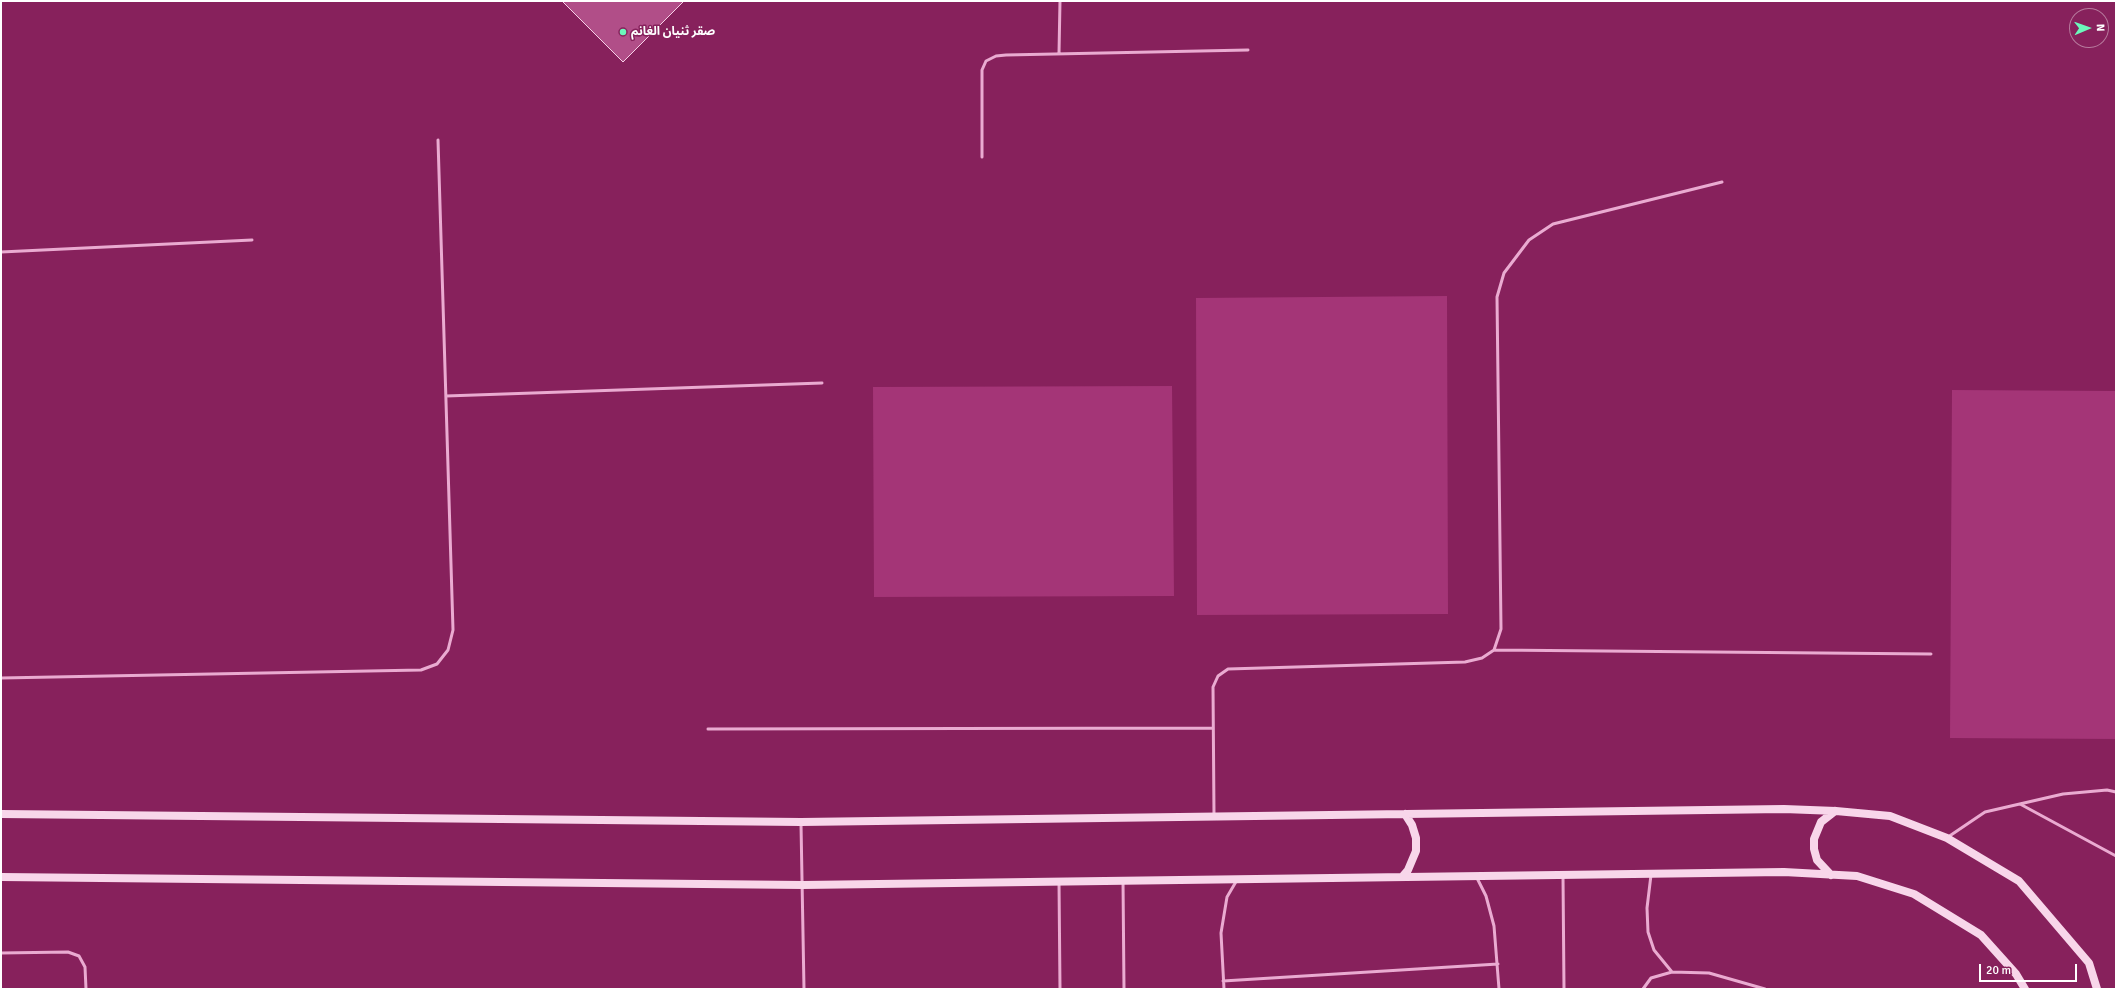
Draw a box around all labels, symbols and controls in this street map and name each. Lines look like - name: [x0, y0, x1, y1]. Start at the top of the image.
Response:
- north arrow: [2069, 8, 2109, 48]
- text: N: [2094, 24, 2107, 32]
- place label: صقر ثنيان الغانم: [631, 25, 715, 39]
- marker: صقر ثنيان الغانم: [618, 27, 628, 37]
- scale bar: [1981, 956, 2079, 982]
- text: 20 m: [1986, 963, 2011, 978]

